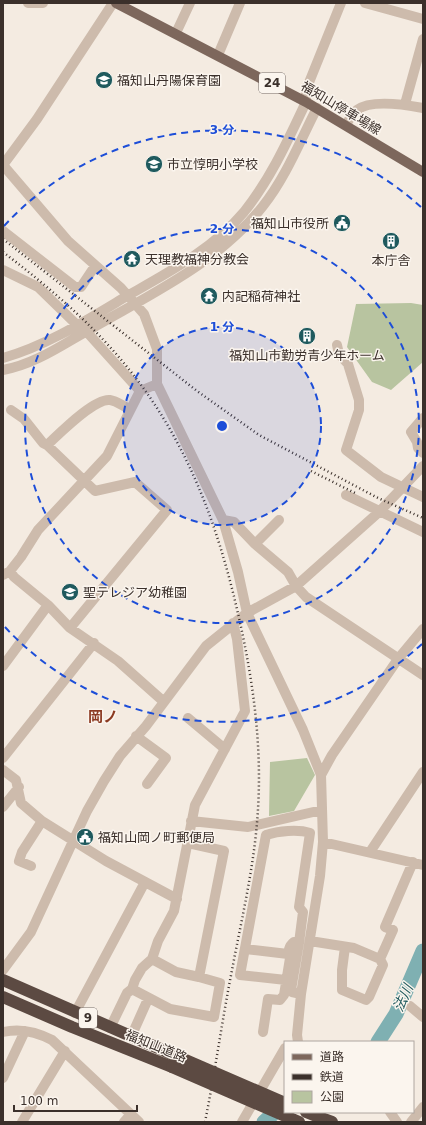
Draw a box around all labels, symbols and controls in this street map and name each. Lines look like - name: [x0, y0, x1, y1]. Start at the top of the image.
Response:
- school or university icon: 福知山丹陽保育園: [94, 70, 114, 90]
- place label: 福知山丹陽保育園: [117, 73, 221, 88]
- road number: 24: [259, 73, 285, 93]
- street label: 福知山停車場線: [298, 78, 384, 138]
- text: 3 分: [210, 123, 234, 137]
- school or university icon: 市立惇明小学校: [144, 154, 164, 174]
- place label: 市立惇明小学校: [167, 157, 258, 172]
- public building icon: 福知山市役所: [332, 213, 352, 233]
- place label: 福知山市役所: [251, 216, 329, 231]
- text: 2 分: [210, 222, 234, 236]
- building icon: 本庁舎: [381, 231, 401, 251]
- temple icon: 天理教福神分教会: [122, 249, 142, 269]
- place label: 天理教福神分教会: [145, 252, 249, 267]
- place label: 本庁舎: [371, 253, 411, 268]
- temple icon: 内記稲荷神社: [199, 286, 219, 306]
- place label: 内記稲荷神社: [222, 289, 300, 304]
- text: 1 分: [210, 320, 234, 334]
- building icon: 福知山市勤労青少年ホーム: [297, 326, 317, 346]
- place label: 福知山市勤労青少年ホーム: [229, 348, 385, 363]
- centre of rings: [215, 419, 229, 433]
- school or university icon: 聖テレジア幼稚園: [60, 582, 80, 602]
- place label: 聖テレジア幼稚園: [83, 585, 187, 600]
- district label: 岡ノ: [88, 708, 118, 726]
- public building icon: 福知山岡ノ町郵便局: [75, 827, 95, 847]
- place label: 福知山岡ノ町郵便局: [98, 830, 215, 845]
- water label: 法川: [390, 980, 417, 1014]
- road number: 9: [79, 1008, 97, 1028]
- street label: 福知山道路: [123, 1027, 189, 1065]
- legend: [284, 1041, 414, 1113]
- text: 道路: [320, 1050, 344, 1064]
- text: 鉄道: [320, 1070, 344, 1084]
- scale bar: [14, 1087, 137, 1113]
- text: 公園: [320, 1090, 344, 1104]
- text: 100 m: [20, 1094, 58, 1108]

